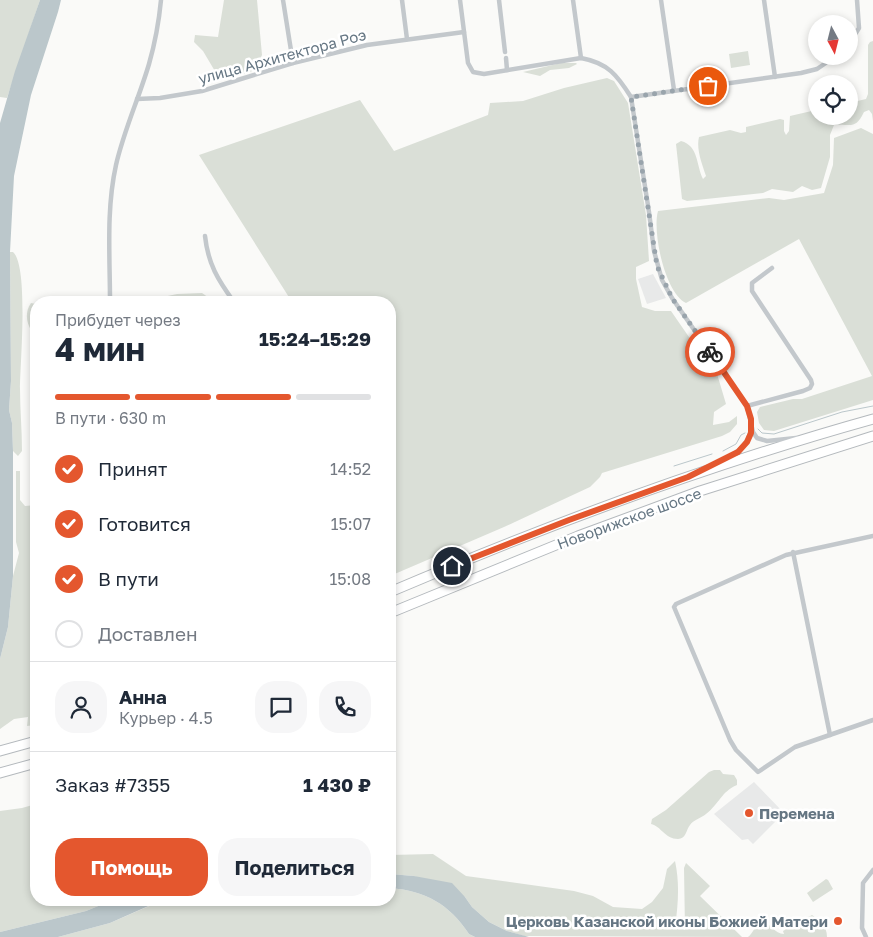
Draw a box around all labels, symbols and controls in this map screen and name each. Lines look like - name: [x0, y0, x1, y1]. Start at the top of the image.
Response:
- north arrow: [808, 15, 858, 65]
- map controls: [808, 15, 858, 125]
- street label: улица Архитектора Роэ: [196, 25, 368, 87]
- pin: [687, 65, 729, 107]
- icon: bag: [694, 72, 722, 100]
- button: locate: [808, 75, 858, 125]
- text: Прибудет через: [55, 310, 181, 330]
- text: 15:24–15:29: [259, 327, 371, 350]
- courier: [685, 327, 735, 377]
- text: 4 мин: [55, 330, 145, 368]
- icon: bike: [696, 338, 724, 366]
- text: В пути · 630 m: [55, 408, 166, 428]
- icon: check: [55, 455, 83, 483]
- text: Принят: [98, 457, 167, 480]
- text: 14:52: [330, 459, 371, 479]
- street label: Новорижское шоссе: [554, 483, 704, 552]
- icon: check: [55, 510, 83, 538]
- text: Готовится: [98, 512, 191, 535]
- text: 15:07: [331, 514, 371, 534]
- pin: [431, 545, 473, 587]
- icon: home: [438, 552, 466, 580]
- icon: check: [55, 565, 83, 593]
- text: В пути: [98, 567, 159, 590]
- text: 15:08: [329, 569, 371, 589]
- text: Доставлен: [98, 622, 198, 645]
- button: person: [55, 681, 107, 733]
- button: chat: [255, 681, 307, 733]
- button: phone: [319, 681, 371, 733]
- text: Анна: [119, 685, 167, 708]
- text: Курьер · 4.5: [119, 708, 213, 728]
- text: Заказ #7355: [55, 773, 170, 796]
- text: 1 430 ₽: [303, 773, 371, 796]
- place label: Перемена: [759, 804, 835, 822]
- marker: Перемена: [743, 807, 755, 819]
- button: Помощь: [55, 838, 208, 896]
- button: Поделиться: [218, 838, 371, 896]
- place label: Церковь Казанской иконы Божией Матери: [506, 912, 828, 930]
- marker: Церковь Казанской иконы Божией Матери: [832, 915, 844, 927]

